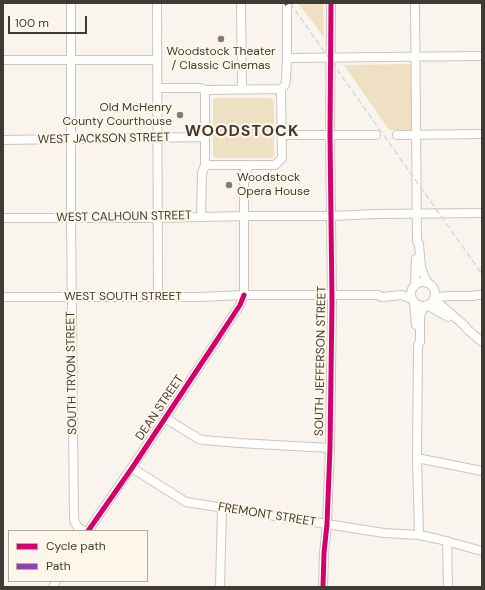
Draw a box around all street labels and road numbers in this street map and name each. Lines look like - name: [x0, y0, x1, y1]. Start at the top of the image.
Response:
- street label: WEST JACKSON STREET: [38, 131, 170, 147]
- street label: WEST CALHOUN STREET: [56, 209, 192, 225]
- street label: SOUTH JEFFERSON STREET: [312, 286, 330, 436]
- street label: WEST SOUTH STREET: [64, 290, 182, 304]
- street label: SOUTH TRYON STREET: [64, 311, 80, 435]
- street label: DEAN STREET: [133, 373, 187, 443]
- street label: FREMONT STREET: [217, 500, 317, 530]

